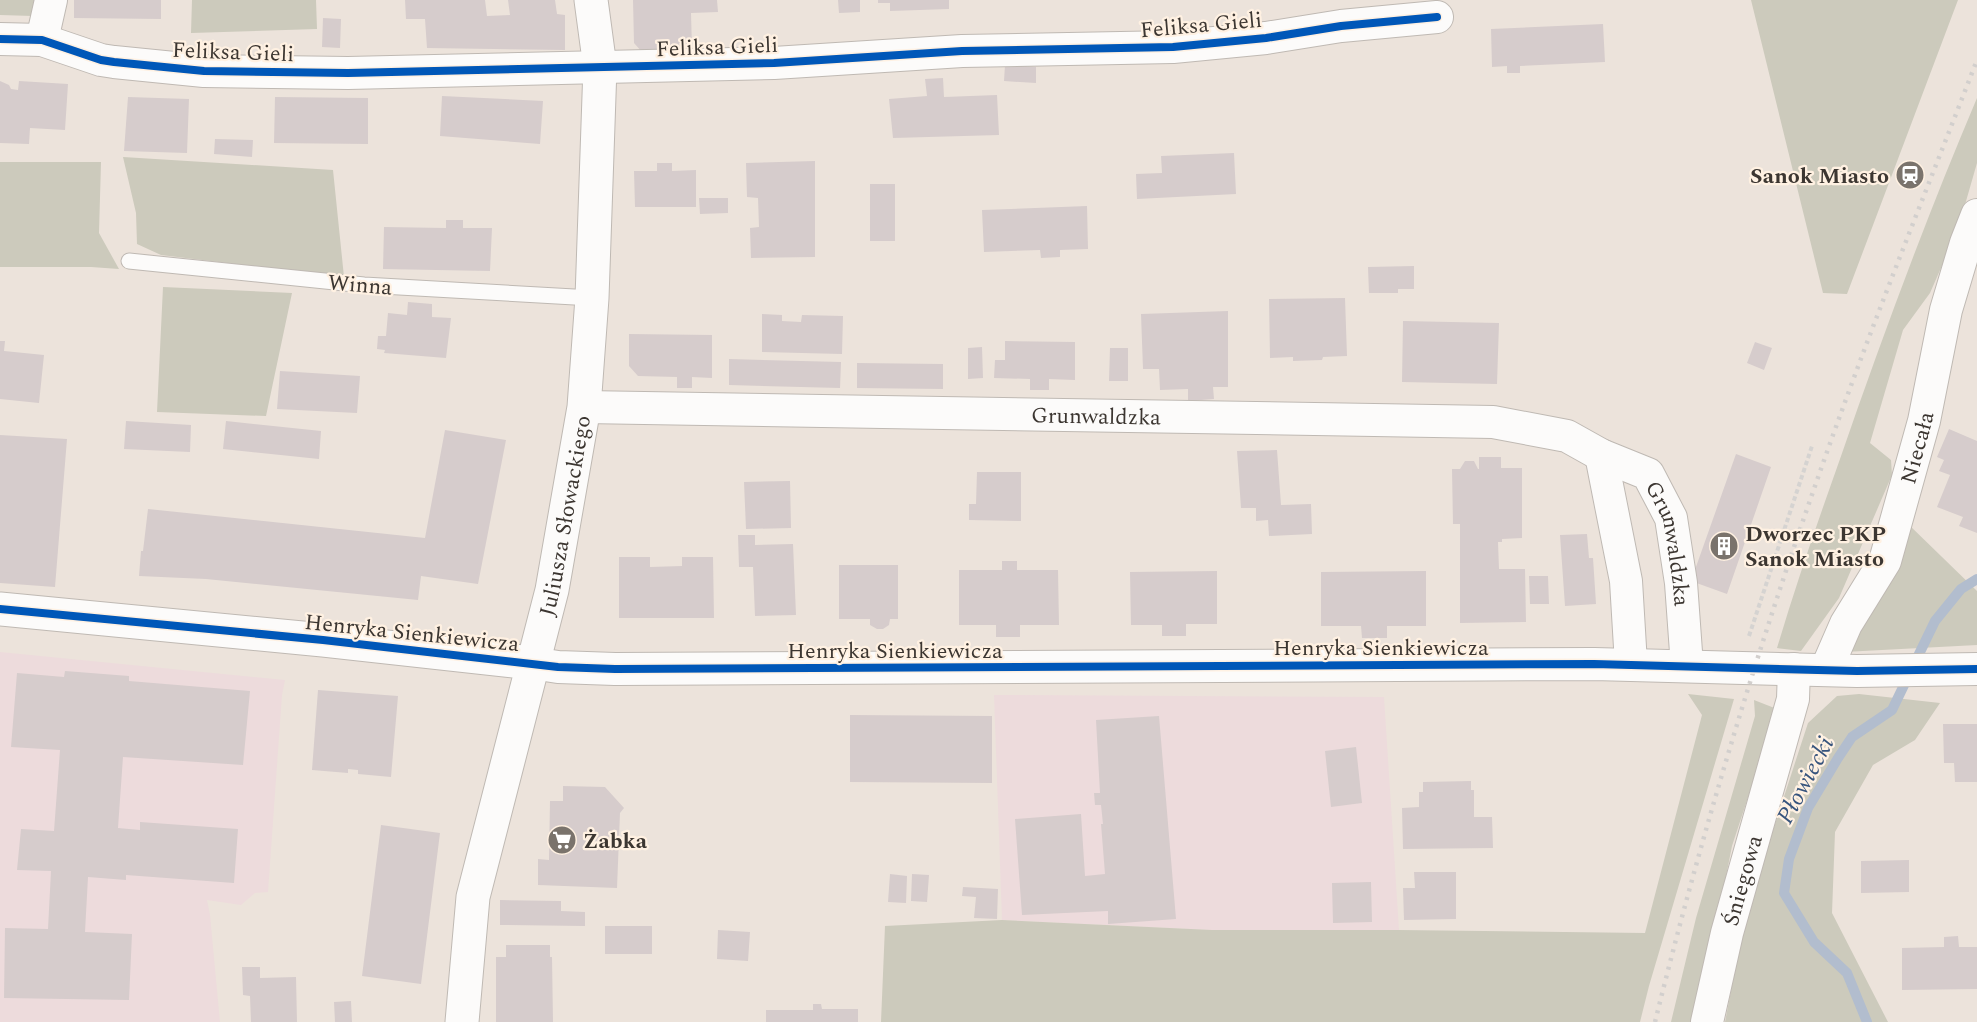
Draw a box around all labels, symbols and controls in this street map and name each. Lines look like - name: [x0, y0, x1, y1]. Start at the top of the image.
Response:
- street label: Feliksa Gieli: [1139, 4, 1263, 47]
- street label: Feliksa Gieli: [655, 29, 779, 66]
- street label: Feliksa Gieli: [171, 34, 295, 71]
- station icon: Sanok Miasto: [1894, 159, 1926, 191]
- place label: Sanok Miasto: [1750, 160, 1889, 193]
- street label: Winna: [326, 266, 394, 305]
- street label: Grunwaldzka: [1031, 399, 1161, 435]
- street label: Niecała: [1892, 409, 1943, 488]
- street label: Juliusza Słowackiego: [531, 413, 600, 620]
- street label: Grunwaldzka: [1636, 475, 1698, 608]
- place label: Dworzec PKP Sanok Miasto: [1745, 518, 1886, 576]
- building icon: Dworzec PKP Sanok Miasto: [1708, 530, 1740, 562]
- street label: Henryka Sienkiewicza: [303, 606, 521, 661]
- street label: Henryka Sienkiewicza: [1273, 632, 1489, 665]
- street label: Henryka Sienkiewicza: [787, 635, 1003, 668]
- water label: Płowiecki: [1768, 730, 1844, 831]
- supermarket icon: Żabka: [546, 824, 578, 856]
- place label: Żabka: [583, 825, 648, 858]
- street label: Śniegowa: [1715, 831, 1772, 930]

